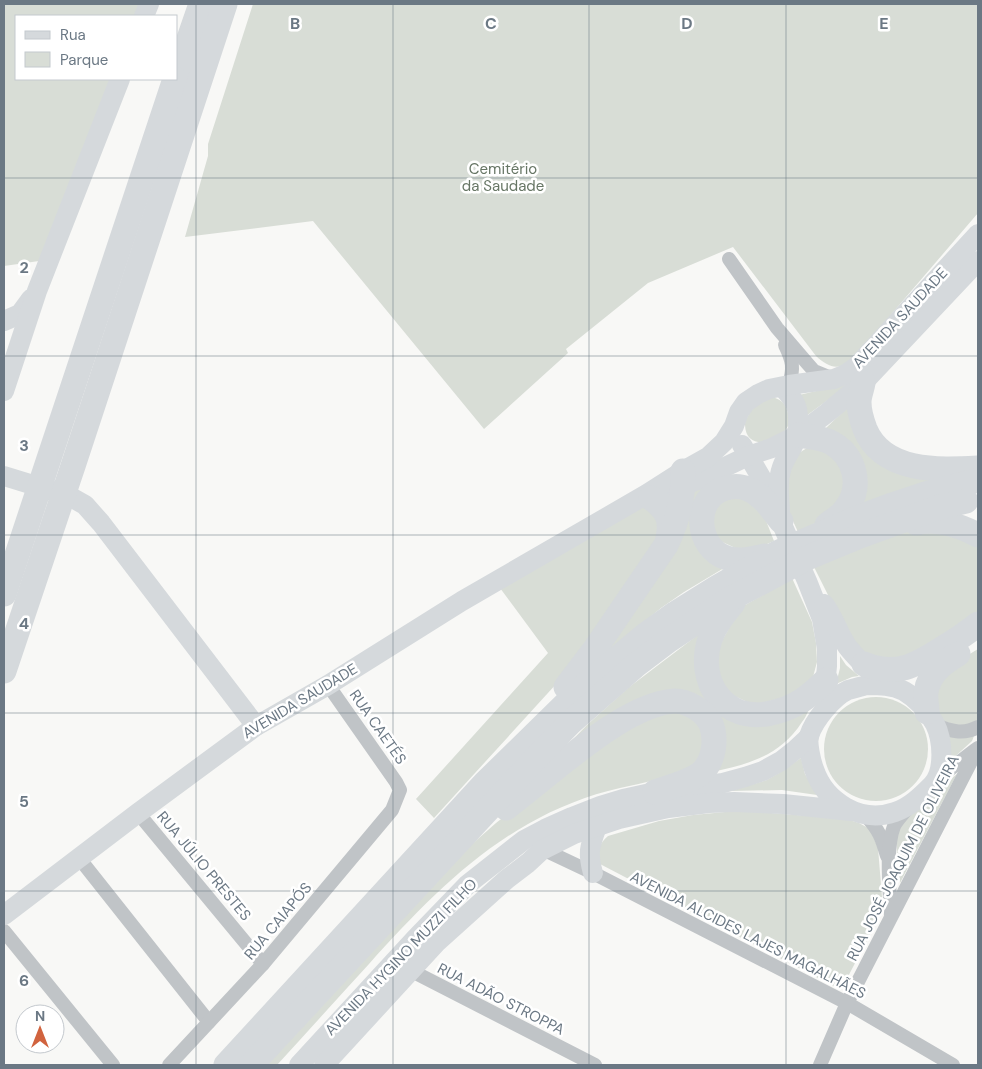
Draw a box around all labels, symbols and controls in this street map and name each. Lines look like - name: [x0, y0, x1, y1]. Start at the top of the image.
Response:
- text: B: [290, 13, 300, 34]
- text: C: [485, 13, 497, 34]
- text: D: [681, 13, 693, 34]
- text: E: [879, 13, 889, 34]
- legend: [15, 15, 178, 80]
- text: Rua: [60, 25, 86, 45]
- text: Parque: [60, 50, 108, 70]
- park label: Cemitério da Saudade: [462, 159, 544, 196]
- text: 2: [19, 257, 29, 278]
- street label: AVENIDA SAUDADE: [848, 263, 952, 373]
- text: 3: [19, 435, 29, 456]
- text: 4: [19, 613, 29, 634]
- street label: AVENIDA SAUDADE: [239, 659, 361, 743]
- street label: RUA CAETÉS: [345, 686, 411, 769]
- street label: RUA JOSÉ JOAQUIM DE OLIVEIRA: [842, 752, 964, 964]
- text: 5: [19, 791, 29, 812]
- street label: RUA JÚLIO PRESTES: [152, 807, 256, 925]
- street label: AVENIDA ALCIDES LAJES MAGALHÃES: [627, 867, 870, 1004]
- street label: AVENIDA HYGINO MUZZI FILHO: [321, 874, 481, 1040]
- street label: RUA CAIAPÓS: [240, 878, 316, 964]
- street label: RUA ADÃO STROPPA: [434, 958, 568, 1040]
- text: 6: [19, 970, 29, 991]
- north arrow: [15, 1004, 65, 1054]
- text: N: [35, 1007, 45, 1025]

